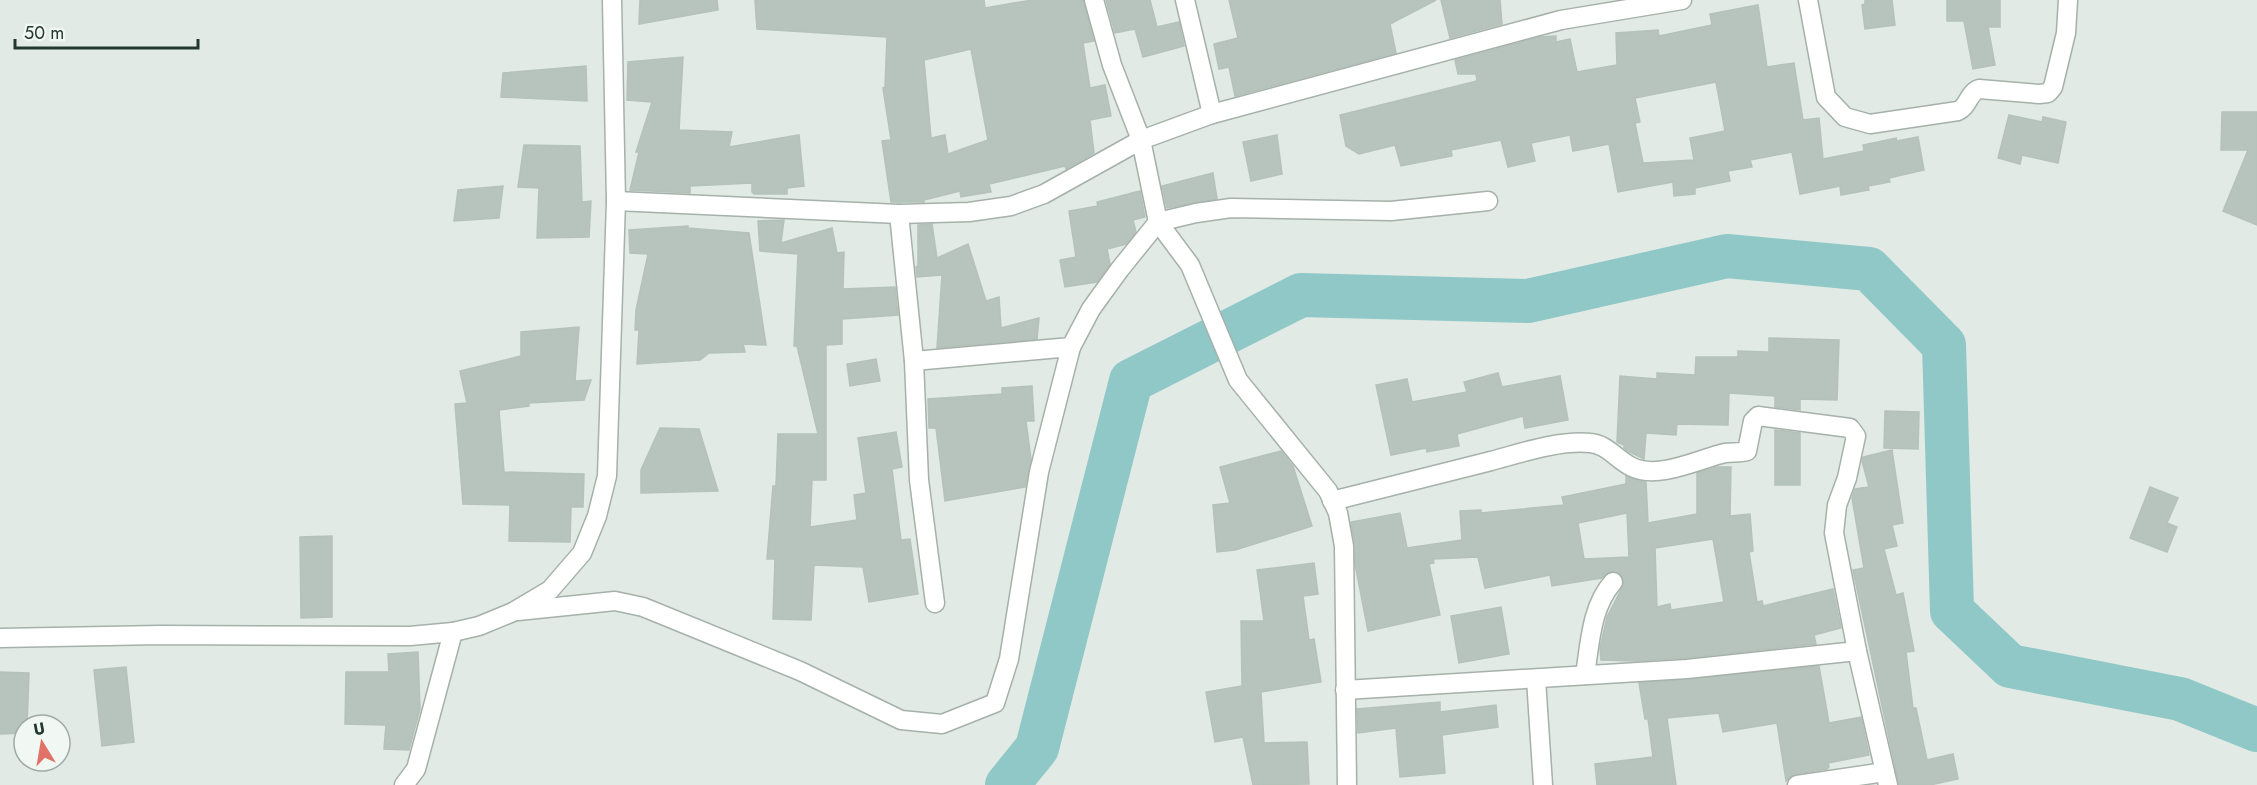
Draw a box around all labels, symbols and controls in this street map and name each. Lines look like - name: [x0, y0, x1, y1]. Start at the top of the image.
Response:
- scale bar: [15, 12, 198, 50]
- text: 50 m: [24, 20, 64, 46]
- north arrow: [12, 713, 72, 773]
- text: U: [32, 716, 47, 741]

